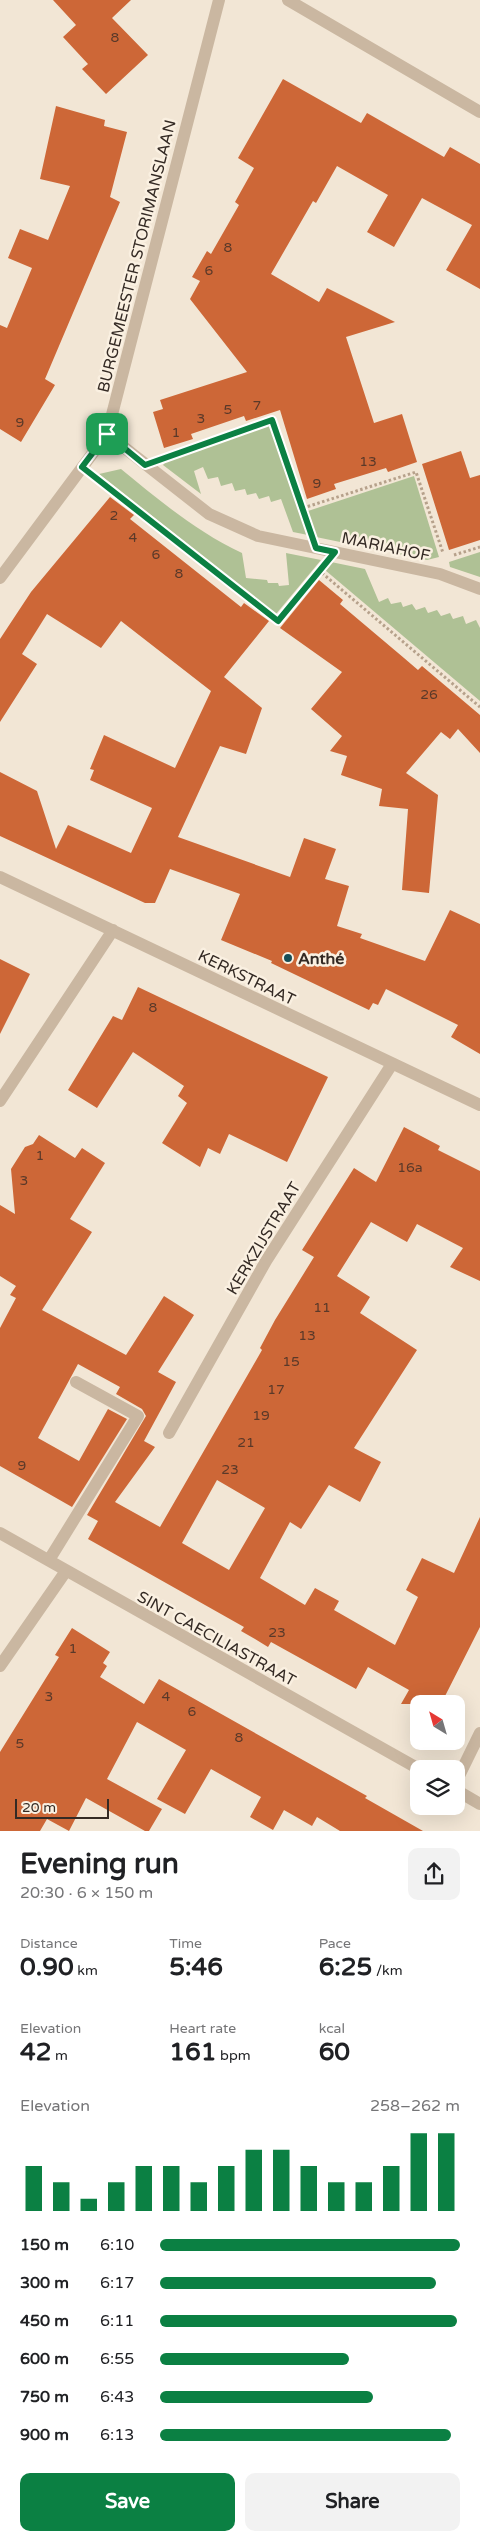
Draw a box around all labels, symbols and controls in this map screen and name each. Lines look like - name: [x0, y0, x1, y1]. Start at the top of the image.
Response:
- house number: 8: [111, 29, 120, 46]
- street label: BURGEMEESTER STORIMANSLAAN: [93, 118, 181, 395]
- house number: 8: [224, 239, 233, 256]
- house number: 6: [205, 262, 214, 279]
- house number: 7: [253, 397, 261, 414]
- house number: 5: [224, 401, 232, 418]
- house number: 3: [197, 410, 205, 427]
- pin: [86, 413, 128, 455]
- house number: 9: [16, 414, 24, 431]
- icon: arrive: [93, 420, 121, 448]
- house number: 1: [172, 424, 180, 441]
- house number: 13: [359, 453, 377, 470]
- house number: 9: [313, 475, 321, 492]
- house number: 2: [110, 507, 118, 524]
- street label: MARIAHOF: [340, 528, 432, 566]
- house number: 4: [129, 529, 138, 546]
- house number: 6: [152, 546, 161, 563]
- house number: 8: [175, 565, 184, 582]
- house number: 26: [420, 686, 438, 703]
- street label: KERKSTRAAT: [195, 946, 299, 1010]
- place label: Anthé: [298, 949, 344, 969]
- marker: Anthé: [282, 952, 294, 964]
- house number: 8: [149, 999, 158, 1016]
- house number: 1: [36, 1147, 44, 1164]
- house number: 16a: [397, 1159, 423, 1176]
- house number: 3: [20, 1172, 28, 1189]
- street label: KERKZIJSTRAAT: [222, 1178, 306, 1299]
- house number: 11: [313, 1299, 331, 1316]
- house number: 13: [298, 1327, 316, 1344]
- house number: 15: [282, 1353, 300, 1370]
- house number: 17: [267, 1381, 285, 1398]
- house number: 19: [252, 1407, 270, 1424]
- house number: 21: [237, 1434, 255, 1451]
- house number: 9: [18, 1457, 26, 1474]
- house number: 23: [221, 1461, 239, 1478]
- street label: SINT CAECILIASTRAAT: [134, 1587, 300, 1691]
- house number: 23: [268, 1624, 286, 1641]
- house number: 1: [69, 1640, 77, 1657]
- house number: 3: [45, 1688, 53, 1705]
- house number: 4: [162, 1688, 171, 1705]
- north arrow: [410, 1695, 465, 1750]
- map controls: [410, 1695, 465, 1815]
- house number: 6: [188, 1703, 197, 1720]
- house number: 8: [235, 1729, 244, 1746]
- house number: 5: [16, 1735, 24, 1752]
- button: layers: [410, 1760, 465, 1815]
- scale bar: [15, 1796, 109, 1819]
- text: 20 m: [22, 1799, 56, 1816]
- text: Evening run: [20, 1847, 179, 1881]
- button: share: [408, 1848, 460, 1900]
- text: 20:30 · 6 × 150 m: [20, 1883, 153, 1903]
- text: Distance: [20, 1935, 78, 1952]
- text: Time: [169, 1935, 202, 1952]
- text: Pace: [319, 1935, 351, 1952]
- text: 0.90: [20, 1952, 74, 1982]
- text: 5:46: [169, 1952, 223, 1982]
- text: 6:25: [319, 1952, 372, 1982]
- text: km: [74, 1962, 98, 1979]
- text: /km: [372, 1962, 403, 1979]
- text: Elevation: [20, 2020, 81, 2037]
- text: Heart rate: [169, 2020, 236, 2037]
- text: kcal: [319, 2020, 345, 2037]
- text: 42: [20, 2037, 51, 2067]
- text: 161: [169, 2037, 216, 2067]
- text: 60: [319, 2037, 350, 2067]
- text: m: [51, 2047, 68, 2064]
- text: bpm: [216, 2047, 251, 2064]
- text: Elevation: [20, 2096, 90, 2116]
- text: 258–262 m: [370, 2096, 460, 2116]
- text: 150 m: [20, 2235, 69, 2255]
- text: 6:10: [100, 2235, 134, 2255]
- text: 300 m: [20, 2273, 69, 2293]
- text: 6:17: [100, 2273, 134, 2293]
- text: 450 m: [20, 2311, 69, 2331]
- text: 6:11: [100, 2311, 134, 2331]
- text: 600 m: [20, 2349, 69, 2369]
- text: 6:55: [100, 2349, 134, 2369]
- text: 750 m: [20, 2387, 69, 2407]
- text: 6:43: [100, 2387, 134, 2407]
- text: 900 m: [20, 2425, 69, 2445]
- text: 6:13: [100, 2425, 134, 2445]
- button: Save: [20, 2473, 235, 2531]
- button: Share: [245, 2473, 460, 2531]

